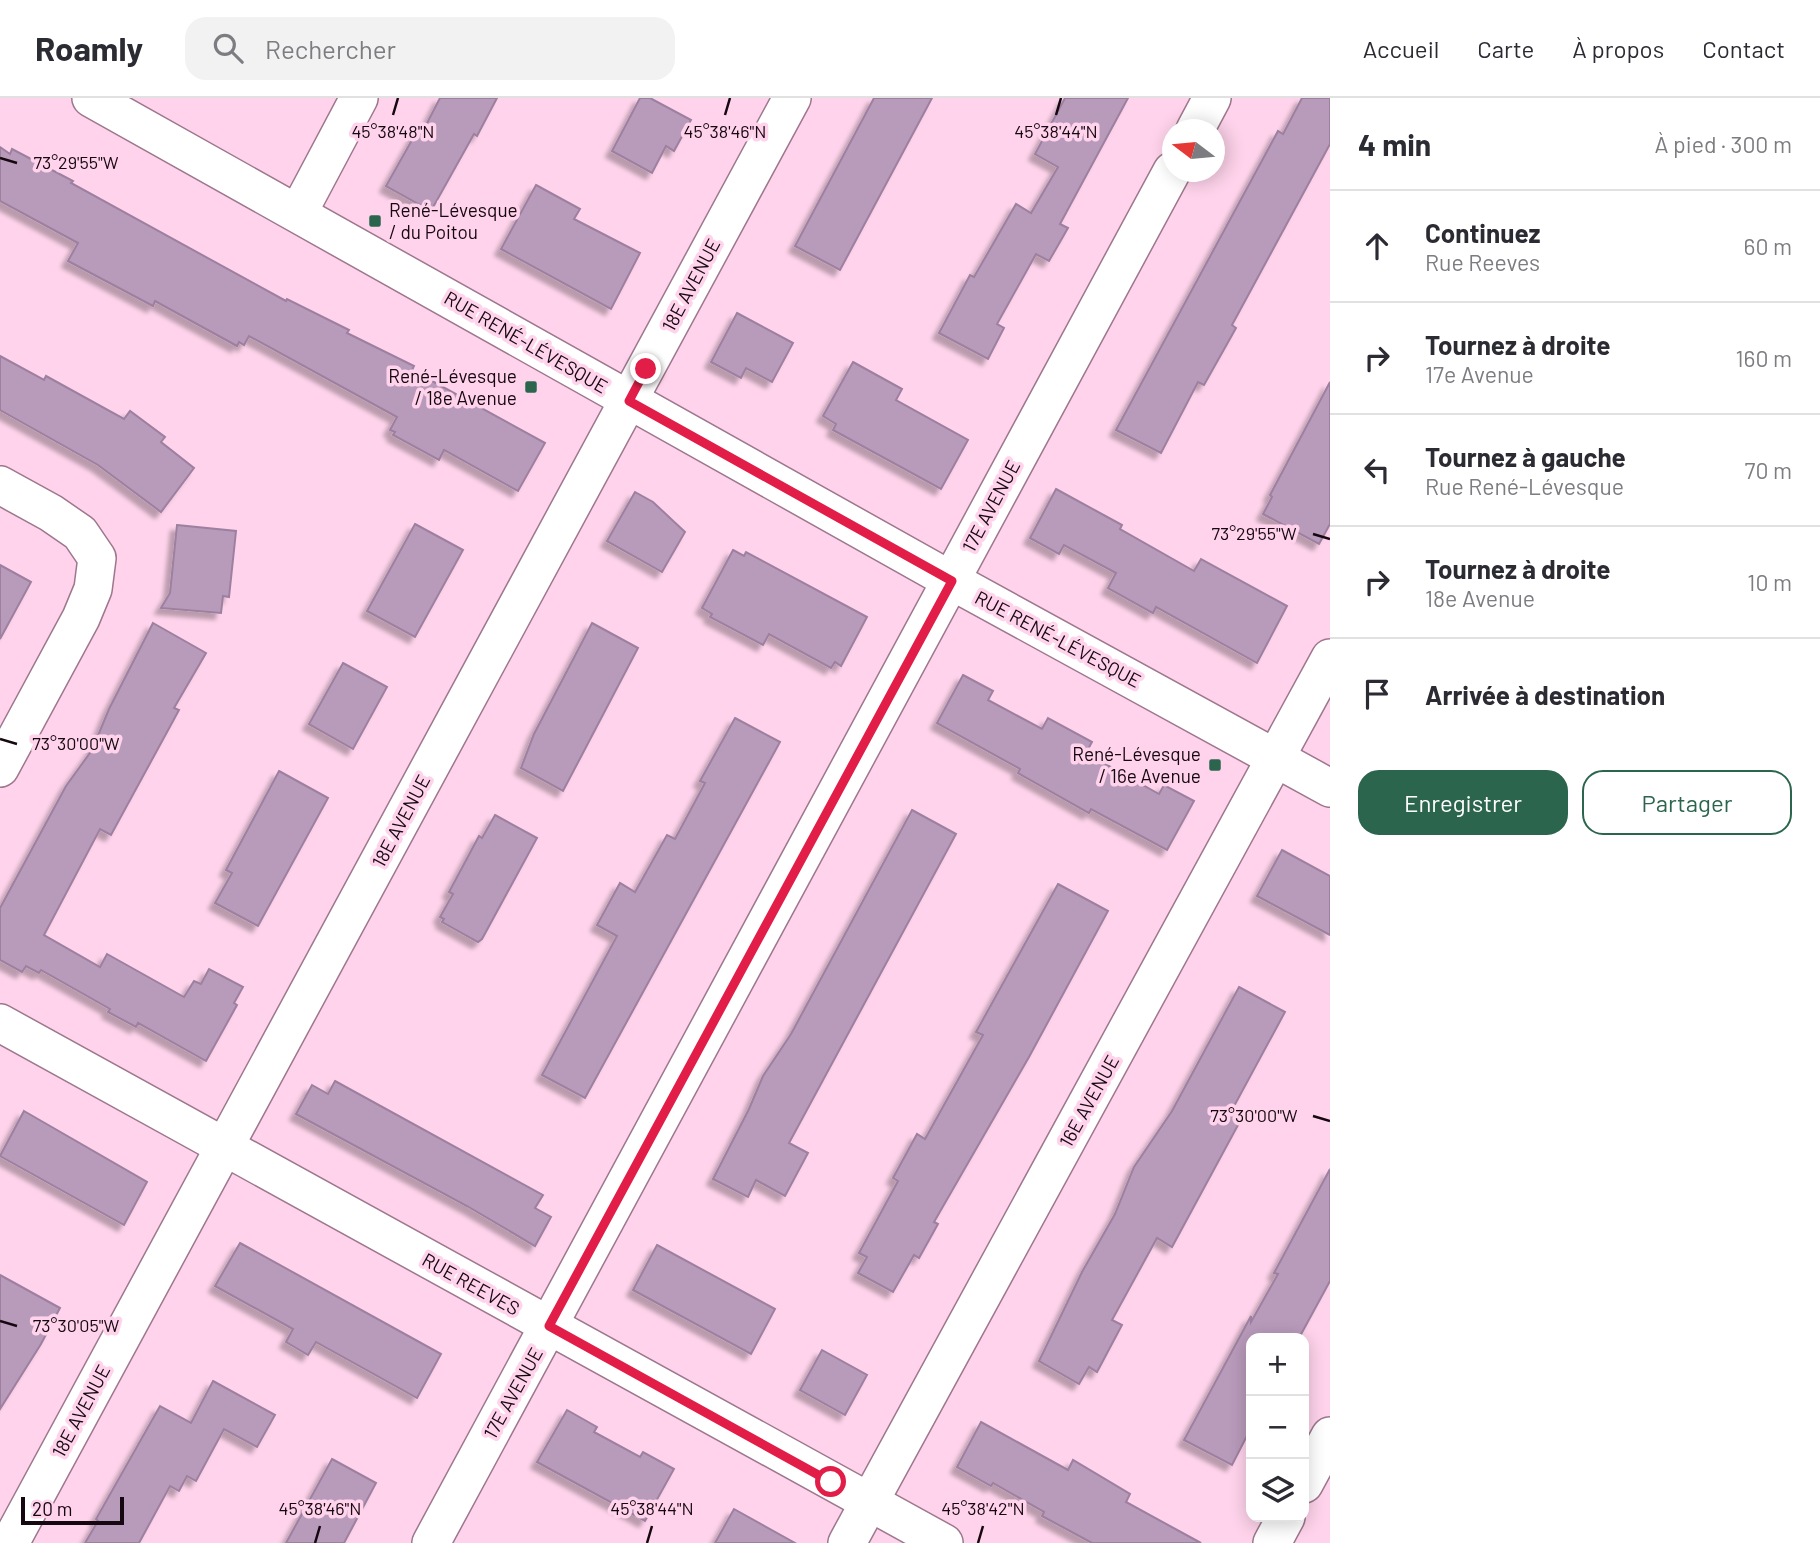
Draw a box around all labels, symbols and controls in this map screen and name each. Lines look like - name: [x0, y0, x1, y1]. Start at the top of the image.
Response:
- search box: [185, 17, 675, 80]
- text: Roamly: [35, 28, 143, 68]
- icon: search: [209, 29, 247, 67]
- text: Rechercher: [265, 33, 396, 64]
- text: Accueil: [1363, 34, 1439, 63]
- text: Carte: [1477, 34, 1534, 63]
- text: À propos: [1572, 34, 1664, 63]
- text: Contact: [1702, 34, 1785, 63]
- north arrow: [1162, 119, 1225, 182]
- text: 45°38'48"N: [351, 120, 435, 142]
- text: 45°38'46"N: [684, 120, 766, 142]
- text: 45°38'44"N: [1014, 120, 1098, 142]
- text: 4 min: [1358, 126, 1431, 162]
- text: À pied · 300 m: [1655, 130, 1792, 158]
- text: 73°29'55"W: [33, 151, 119, 173]
- place label: René-Lévesque / du Poitou: [389, 198, 518, 243]
- marker: René-Lévesque / du Poitou: [367, 213, 383, 229]
- text: Continuez: [1425, 217, 1541, 248]
- icon: ahead: [1358, 227, 1396, 265]
- text: 60 m: [1744, 232, 1792, 260]
- street label: 18E AVENUE: [657, 235, 725, 335]
- text: Rue Reeves: [1425, 248, 1540, 276]
- street label: RUE RENÉ-LÉVESQUE: [441, 285, 612, 398]
- text: Tournez à droite: [1425, 329, 1610, 360]
- icon: right: [1358, 339, 1396, 377]
- text: 160 m: [1735, 344, 1792, 372]
- route end: [630, 353, 661, 384]
- text: 17e Avenue: [1425, 360, 1534, 388]
- place label: René-Lévesque / 18e Avenue: [388, 364, 517, 409]
- marker: René-Lévesque / 18e Avenue: [523, 379, 539, 395]
- text: Tournez à gauche: [1425, 441, 1626, 472]
- icon: left: [1358, 451, 1396, 489]
- street label: 17E AVENUE: [957, 456, 1024, 556]
- text: 70 m: [1745, 456, 1792, 484]
- text: Rue René-Lévesque: [1425, 472, 1624, 500]
- text: 73°29'55"W: [1211, 522, 1297, 544]
- text: Tournez à droite: [1425, 553, 1610, 584]
- icon: right: [1358, 563, 1396, 601]
- text: 10 m: [1747, 568, 1792, 596]
- text: 18e Avenue: [1425, 584, 1535, 612]
- street label: RUE RENÉ-LÉVESQUE: [971, 585, 1145, 692]
- icon: arrive: [1358, 675, 1396, 713]
- text: Arrivée à destination: [1425, 679, 1665, 710]
- text: 73°30'00"W: [32, 732, 120, 754]
- place label: René-Lévesque / 16e Avenue: [1072, 742, 1201, 787]
- marker: René-Lévesque / 16e Avenue: [1207, 757, 1223, 773]
- button: Enregistrer: [1358, 770, 1568, 835]
- button: Partager: [1582, 770, 1792, 835]
- street label: 18E AVENUE: [367, 771, 435, 871]
- street label: 16E AVENUE: [1054, 1051, 1123, 1151]
- text: 73°30'00"W: [1210, 1104, 1298, 1126]
- street label: RUE REEVES: [419, 1247, 524, 1320]
- text: 73°30'05"W: [33, 1314, 119, 1336]
- map controls: [1246, 1333, 1309, 1522]
- button: +: [1246, 1333, 1309, 1396]
- street label: 17E AVENUE: [478, 1343, 547, 1442]
- street label: 18E AVENUE: [47, 1361, 115, 1461]
- button: −: [1246, 1396, 1309, 1459]
- button: layers: [1246, 1459, 1309, 1522]
- route start: [815, 1466, 846, 1497]
- scale bar: [21, 1494, 124, 1526]
- text: 20 m: [32, 1497, 72, 1520]
- text: 45°38'46"N: [279, 1497, 361, 1519]
- text: 45°38'44"N: [610, 1497, 694, 1519]
- text: 45°38'42"N: [941, 1497, 1025, 1519]

